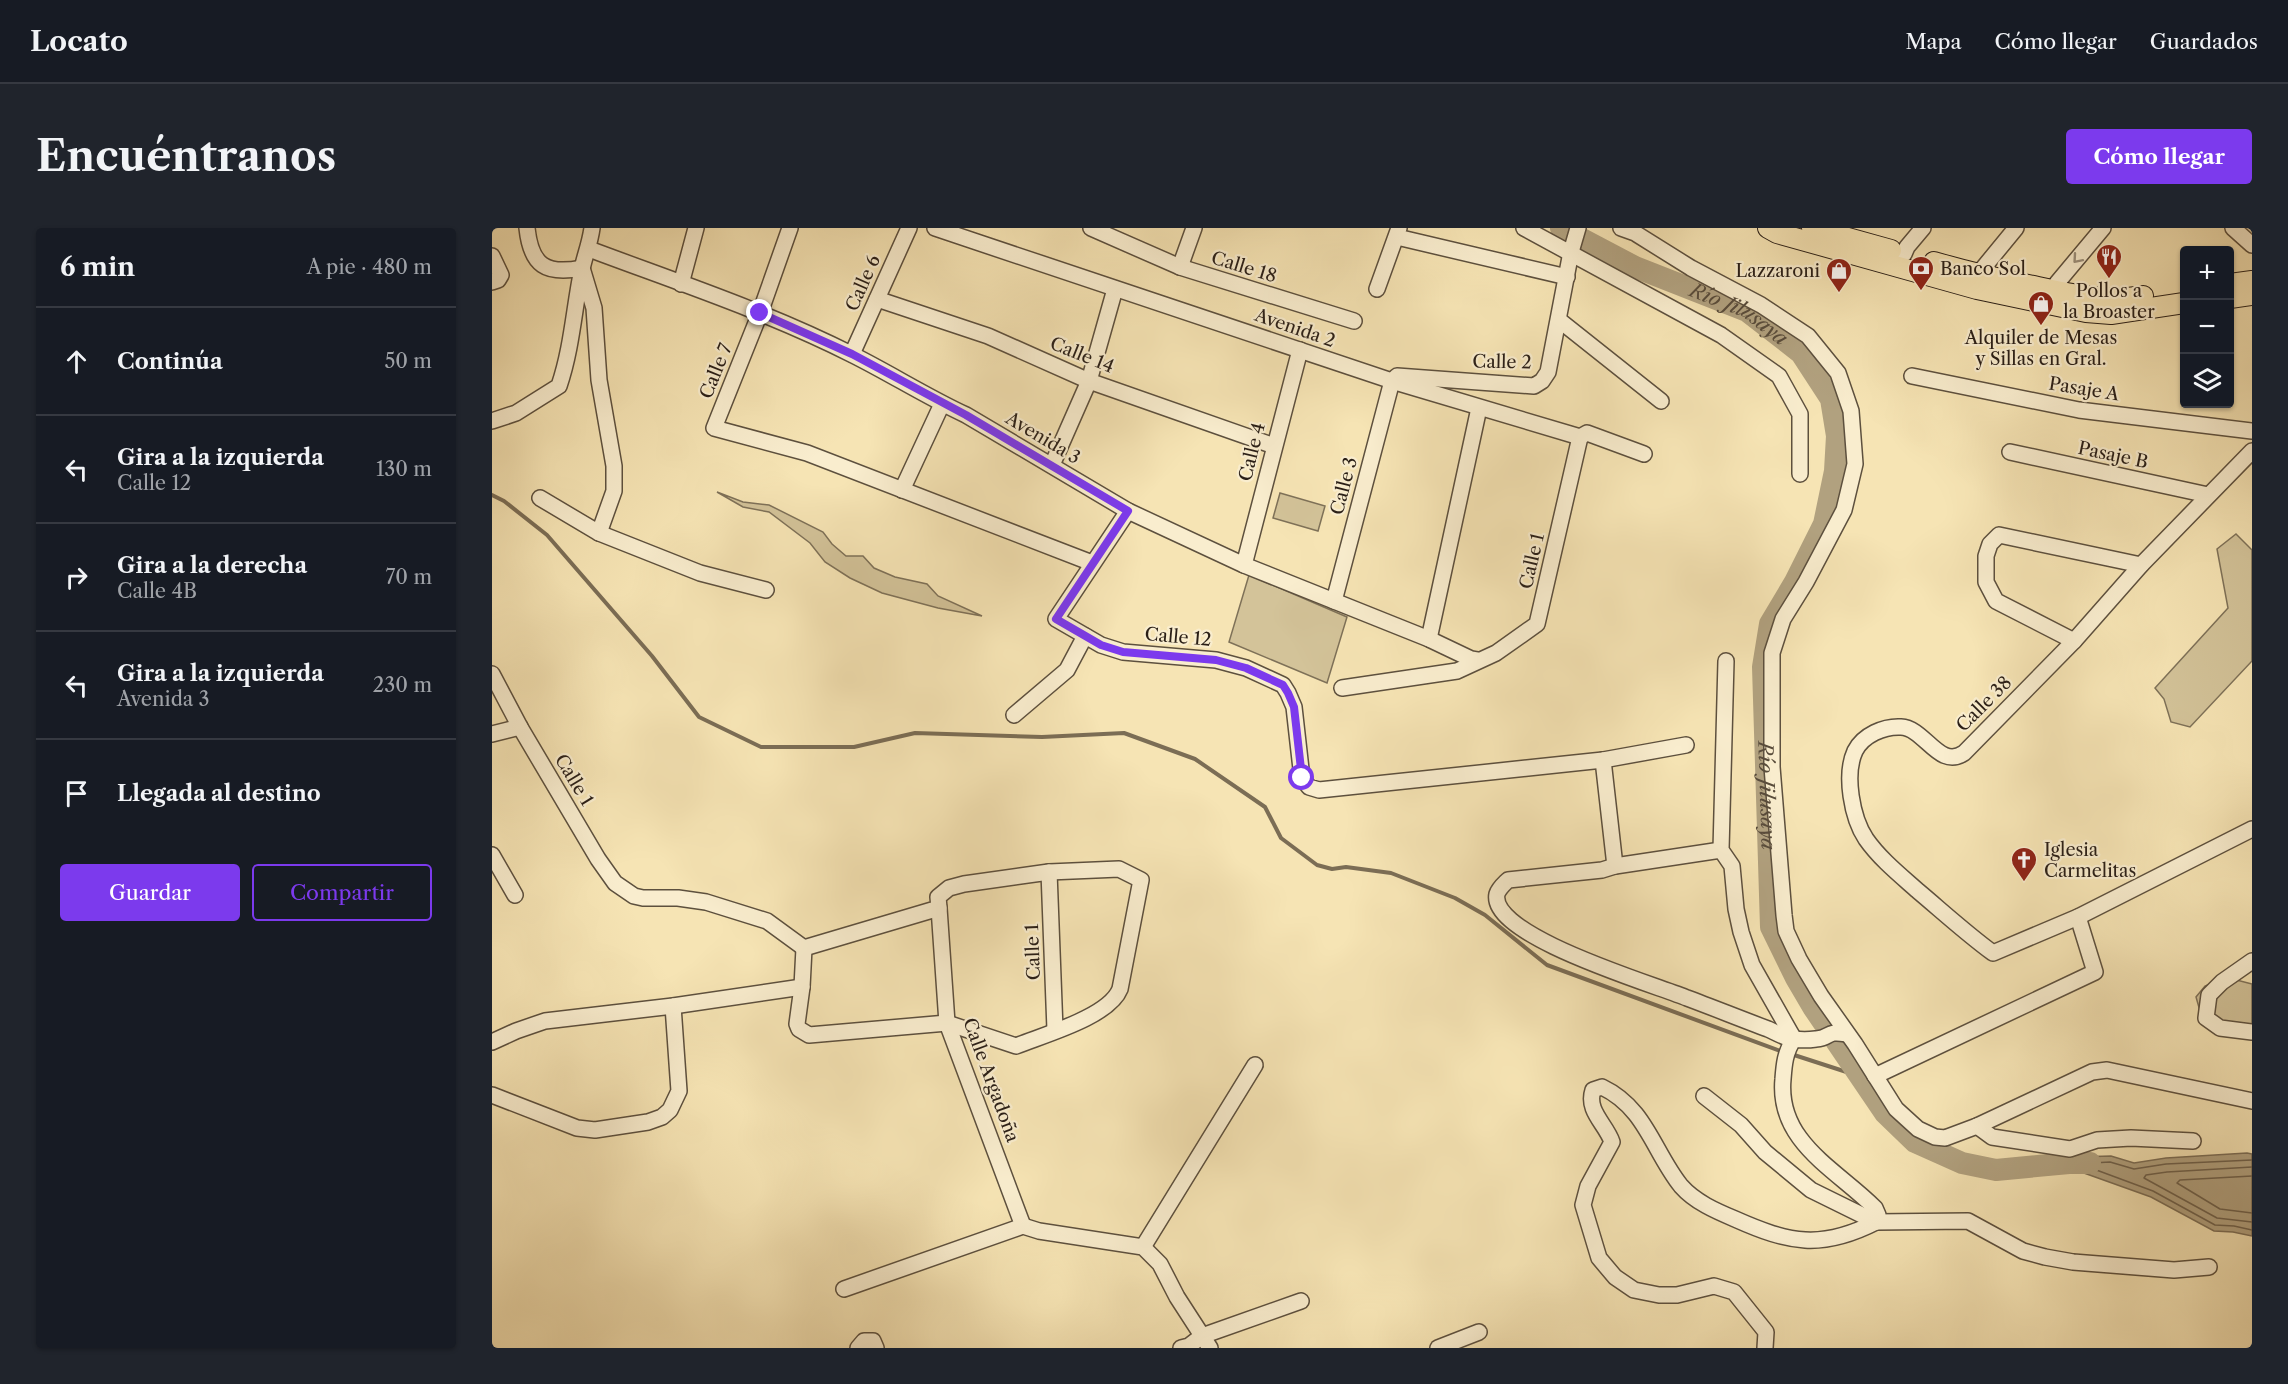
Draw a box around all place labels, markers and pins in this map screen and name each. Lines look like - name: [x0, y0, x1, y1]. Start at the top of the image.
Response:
- restaurant icon: Pollos a la Broaster: [2094, 242, 2124, 280]
- bank icon: Banco Sol: [1906, 254, 1936, 292]
- shop icon: Lazzaroni: [1824, 256, 1854, 294]
- place label: Banco Sol: [1940, 258, 2026, 280]
- place label: Lazzaroni: [1736, 260, 1821, 282]
- place label: Pollos a la Broaster: [2063, 280, 2155, 323]
- shop icon: Alquiler de Mesas y Sillas en Gral.: [2026, 289, 2056, 327]
- place label: Alquiler de Mesas y Sillas en Gral.: [1964, 327, 2117, 370]
- place label: Iglesia Carmelitas: [2044, 839, 2136, 882]
- church icon: Iglesia Carmelitas: [2009, 845, 2039, 883]

